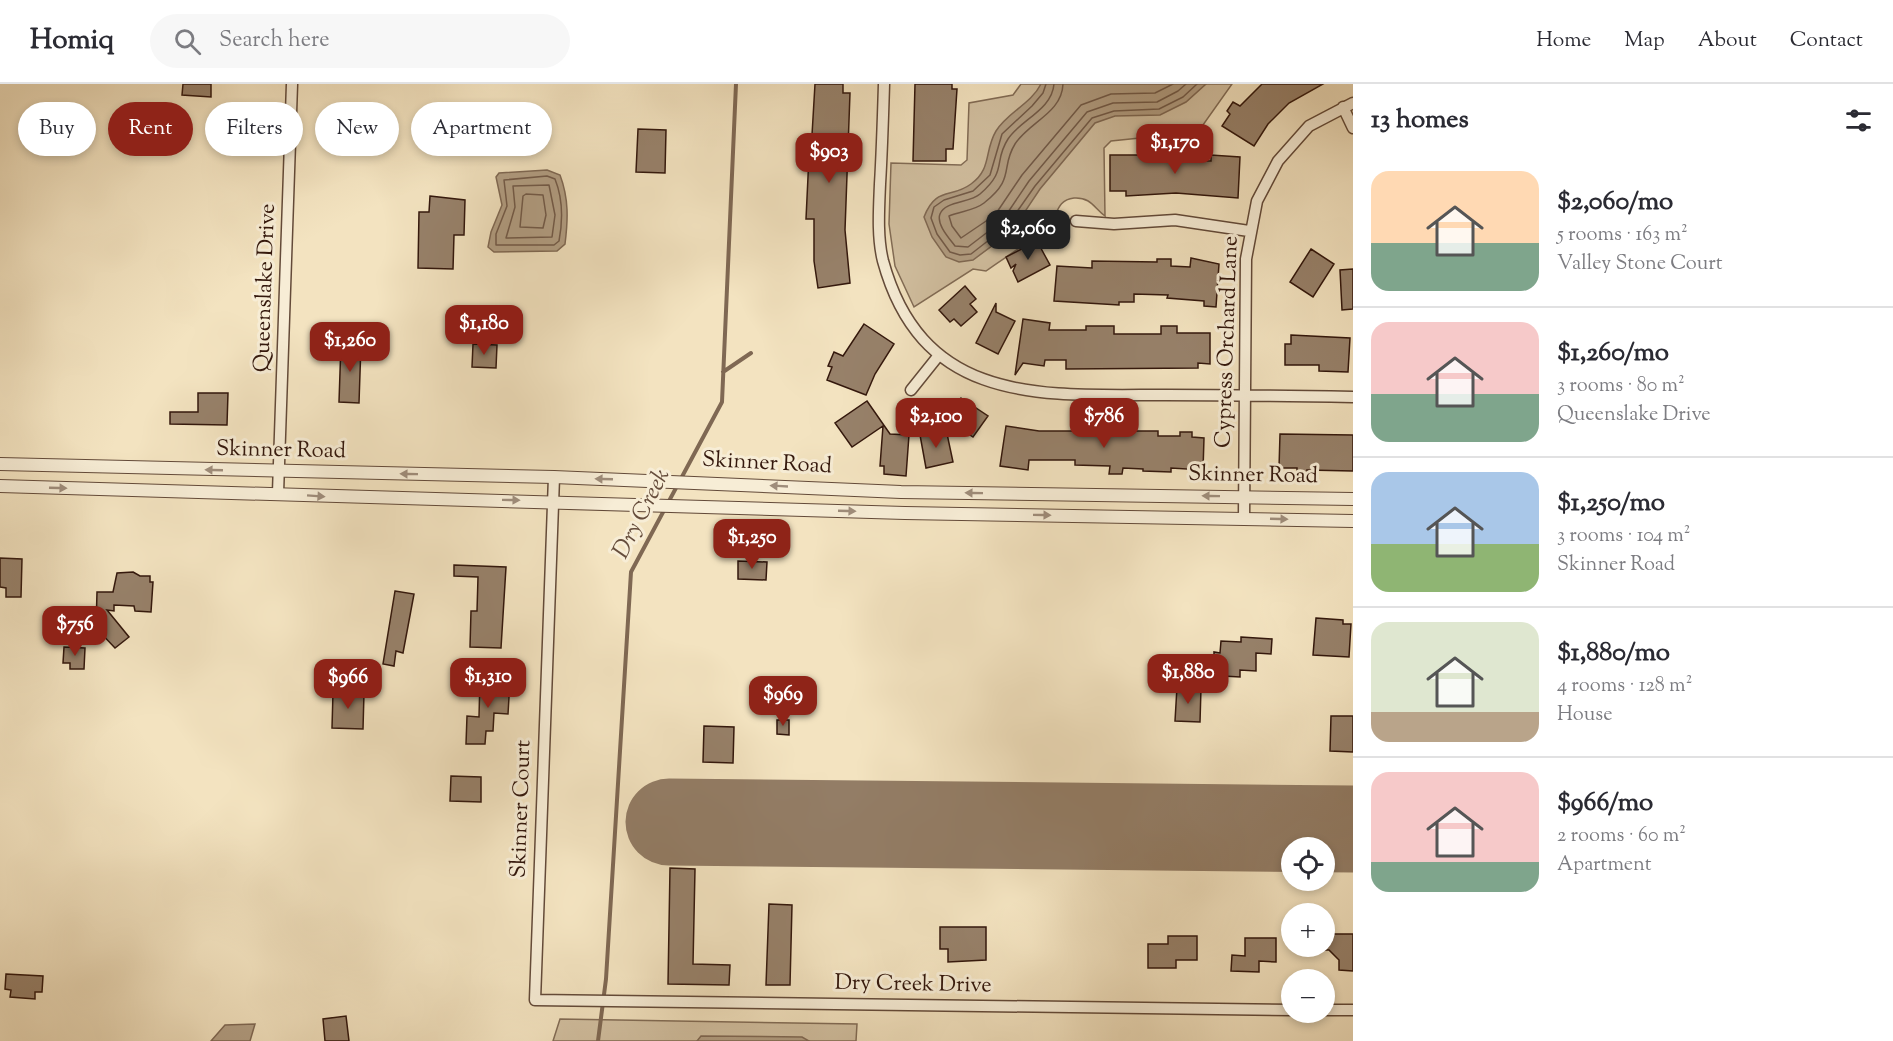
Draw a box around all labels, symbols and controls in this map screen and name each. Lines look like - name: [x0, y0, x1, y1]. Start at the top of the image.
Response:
- search box: [150, 14, 570, 68]
- text: Homiq: [30, 21, 114, 61]
- icon: search: [171, 25, 204, 58]
- text: Search here: [219, 25, 329, 57]
- text: Home: [1536, 26, 1591, 56]
- text: Map: [1624, 26, 1665, 56]
- text: About: [1698, 26, 1757, 56]
- text: Contact: [1790, 26, 1863, 56]
- chip: Buy: [18, 102, 96, 156]
- chip: Rent: [108, 102, 193, 156]
- chip: Filters: [205, 102, 303, 156]
- chip: New: [315, 102, 399, 156]
- chip: Apartment: [411, 102, 552, 156]
- text: 13 homes: [1371, 102, 1469, 139]
- icon: filters: [1842, 104, 1875, 137]
- pin: $1,170: [1126, 124, 1224, 175]
- text: $1,170: [1150, 129, 1200, 158]
- pin: $903: [793, 133, 865, 184]
- text: $903: [809, 138, 849, 167]
- text: $2,060/mo: [1557, 184, 1673, 221]
- icon: home: [1419, 195, 1491, 267]
- street label: Queenslake Drive: [247, 203, 285, 373]
- pin: $2,060: [979, 210, 1077, 261]
- text: $2,060: [1000, 215, 1056, 244]
- text: 5 rooms · 163 m²: [1557, 221, 1688, 250]
- street label: Cypress Orchard Lane: [1208, 235, 1248, 449]
- text: Valley Stone Court: [1557, 250, 1723, 279]
- pin: $1,180: [435, 305, 533, 356]
- text: $1,180: [459, 310, 509, 339]
- pin: $1,260: [301, 322, 399, 373]
- text: $1,260: [324, 327, 376, 356]
- text: $1,260/mo: [1557, 335, 1669, 372]
- icon: home: [1419, 346, 1491, 418]
- text: 3 rooms · 80 m²: [1557, 372, 1685, 401]
- pin: $2,100: [887, 398, 985, 449]
- pin: $786: [1068, 398, 1140, 449]
- text: Queenslake Drive: [1557, 401, 1711, 430]
- text: $2,100: [910, 403, 962, 432]
- text: $786: [1084, 403, 1124, 432]
- street label: Skinner Road: [216, 434, 346, 468]
- street label: Skinner Road: [701, 445, 833, 483]
- street label: Skinner Road: [1188, 459, 1318, 493]
- water label: Dry Creek: [605, 463, 679, 565]
- one-way arrow: [205, 465, 224, 475]
- one-way arrow: [400, 470, 419, 479]
- one-way arrow: [595, 474, 614, 483]
- one-way arrow: [769, 481, 788, 490]
- one-way arrow: [49, 483, 68, 492]
- text: $1,250/mo: [1557, 485, 1665, 522]
- one-way arrow: [964, 488, 983, 498]
- one-way arrow: [307, 491, 326, 501]
- one-way arrow: [1201, 491, 1220, 501]
- one-way arrow: [502, 495, 521, 505]
- icon: home: [1419, 496, 1491, 568]
- one-way arrow: [837, 506, 856, 515]
- one-way arrow: [1032, 510, 1051, 519]
- one-way arrow: [1269, 514, 1288, 523]
- pin: $1,250: [703, 519, 801, 570]
- text: 3 rooms · 104 m²: [1557, 522, 1691, 551]
- text: $1,250: [727, 524, 777, 553]
- text: Skinner Road: [1557, 551, 1675, 580]
- pin: $756: [39, 606, 111, 657]
- text: $756: [56, 611, 94, 640]
- text: $1,880/mo: [1557, 635, 1670, 672]
- icon: home: [1419, 646, 1491, 718]
- pin: $1,880: [1139, 654, 1237, 705]
- pin: $1,310: [439, 658, 537, 709]
- pin: $966: [312, 659, 384, 710]
- text: $1,880: [1161, 659, 1215, 688]
- text: $1,310: [464, 663, 512, 692]
- text: $966: [328, 664, 368, 693]
- text: 4 rooms · 128 m²: [1557, 672, 1692, 701]
- pin: $969: [747, 676, 819, 727]
- text: $969: [763, 681, 803, 710]
- text: House: [1557, 701, 1612, 730]
- street label: Skinner Court: [504, 739, 540, 879]
- text: $966/mo: [1557, 785, 1653, 822]
- icon: home: [1419, 796, 1491, 868]
- text: 2 rooms · 60 m²: [1557, 822, 1686, 851]
- map controls: [1281, 837, 1335, 1023]
- button: locate: [1281, 837, 1335, 891]
- text: Apartment: [1557, 851, 1652, 880]
- button: +: [1281, 903, 1335, 957]
- street label: Dry Creek Drive: [834, 968, 992, 1002]
- button: −: [1281, 969, 1335, 1023]

